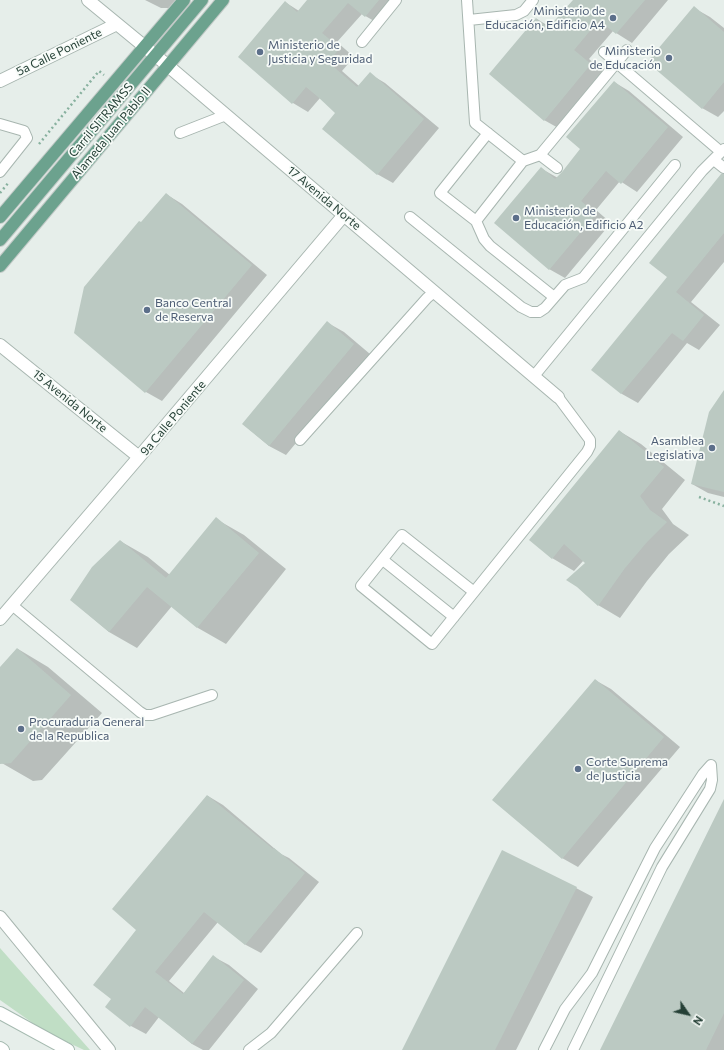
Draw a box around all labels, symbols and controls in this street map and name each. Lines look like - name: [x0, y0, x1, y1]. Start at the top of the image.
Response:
- place label: Ministerio de Educación, Edificio A4: [485, 4, 605, 32]
- marker: Ministerio de Educación, Edificio A4: [608, 13, 618, 23]
- street label: 5a Calle Poniente: [14, 25, 104, 79]
- place label: Ministerio de Justicia y Seguridad: [268, 38, 372, 66]
- place label: Ministerio de Educación: [589, 44, 661, 72]
- marker: Ministerio de Justicia y Seguridad: [255, 47, 265, 57]
- marker: Ministerio de Educación: [664, 53, 674, 63]
- street label: Carril SITRAMSS: [66, 80, 136, 160]
- street label: Alameda Juan Pablo II: [68, 84, 154, 182]
- street label: 17 Avenida Norte: [284, 163, 364, 233]
- place label: Ministerio de Educación, Edificio A2: [524, 204, 643, 232]
- marker: Ministerio de Educación, Edificio A2: [511, 213, 521, 223]
- place label: Banco Central de Reserva: [155, 296, 232, 324]
- marker: Banco Central de Reserva: [142, 305, 152, 315]
- street label: 15 Avenida Norte: [30, 366, 110, 436]
- street label: 9a Calle Poniente: [137, 377, 209, 459]
- place label: Asamblea Legislativa: [646, 434, 704, 462]
- marker: Asamblea Legislativa: [707, 443, 717, 453]
- place label: Procuraduria General de la Republica: [29, 715, 144, 743]
- marker: Procuraduria General de la Republica: [16, 724, 26, 734]
- place label: Corte Suprema de Justicia: [586, 755, 668, 783]
- marker: Corte Suprema de Justicia: [573, 764, 583, 774]
- north arrow: [668, 994, 708, 1034]
- text: N: [691, 1014, 706, 1028]

